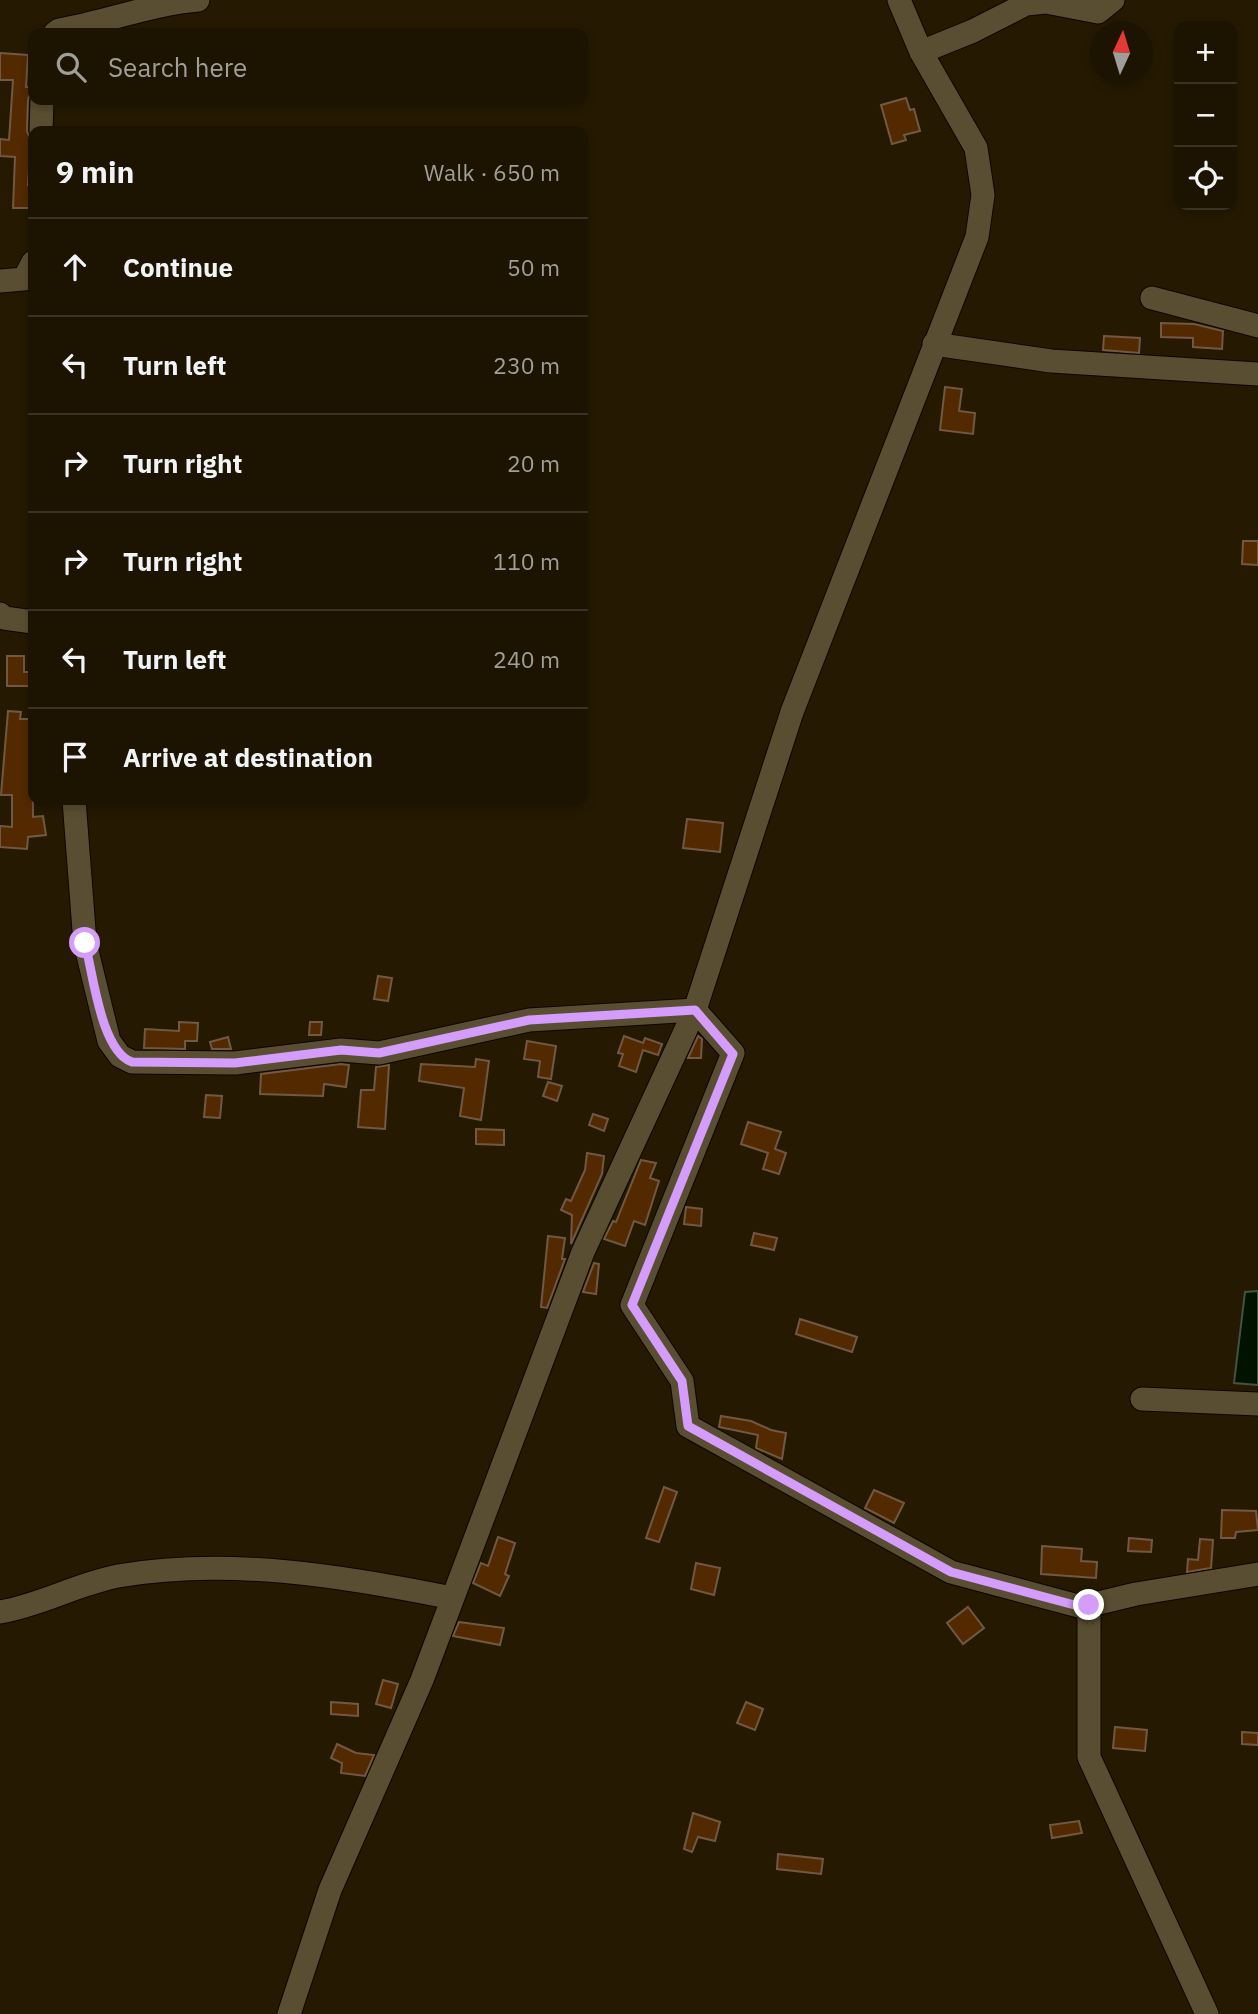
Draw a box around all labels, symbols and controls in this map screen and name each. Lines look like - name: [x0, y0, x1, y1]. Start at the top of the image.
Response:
- north arrow: [1090, 21, 1153, 84]
- map controls: [1174, 21, 1237, 210]
- button: +: [1174, 21, 1237, 84]
- search box: [28, 28, 588, 105]
- icon: search: [52, 48, 90, 86]
- text: Search here: [108, 50, 247, 84]
- button: −: [1174, 84, 1237, 147]
- button: locate: [1174, 147, 1237, 210]
- text: 9 min: [56, 152, 134, 191]
- text: Walk · 650 m: [424, 157, 560, 187]
- icon: ahead: [56, 248, 94, 286]
- text: Continue: [123, 250, 233, 284]
- text: 50 m: [507, 252, 560, 282]
- icon: left: [56, 346, 94, 384]
- text: Turn left: [123, 348, 226, 382]
- text: 230 m: [493, 350, 560, 380]
- icon: right: [56, 444, 94, 482]
- text: Turn right: [123, 446, 242, 480]
- text: 20 m: [507, 448, 560, 478]
- icon: right: [56, 542, 94, 580]
- text: Turn right: [123, 544, 242, 578]
- text: 110 m: [493, 546, 560, 576]
- icon: left: [56, 640, 94, 678]
- text: Turn left: [123, 642, 226, 676]
- text: 240 m: [493, 644, 560, 674]
- icon: arrive: [56, 738, 94, 776]
- text: Arrive at destination: [123, 740, 373, 774]
- route start: [69, 927, 100, 958]
- route end: [1073, 1589, 1104, 1620]

